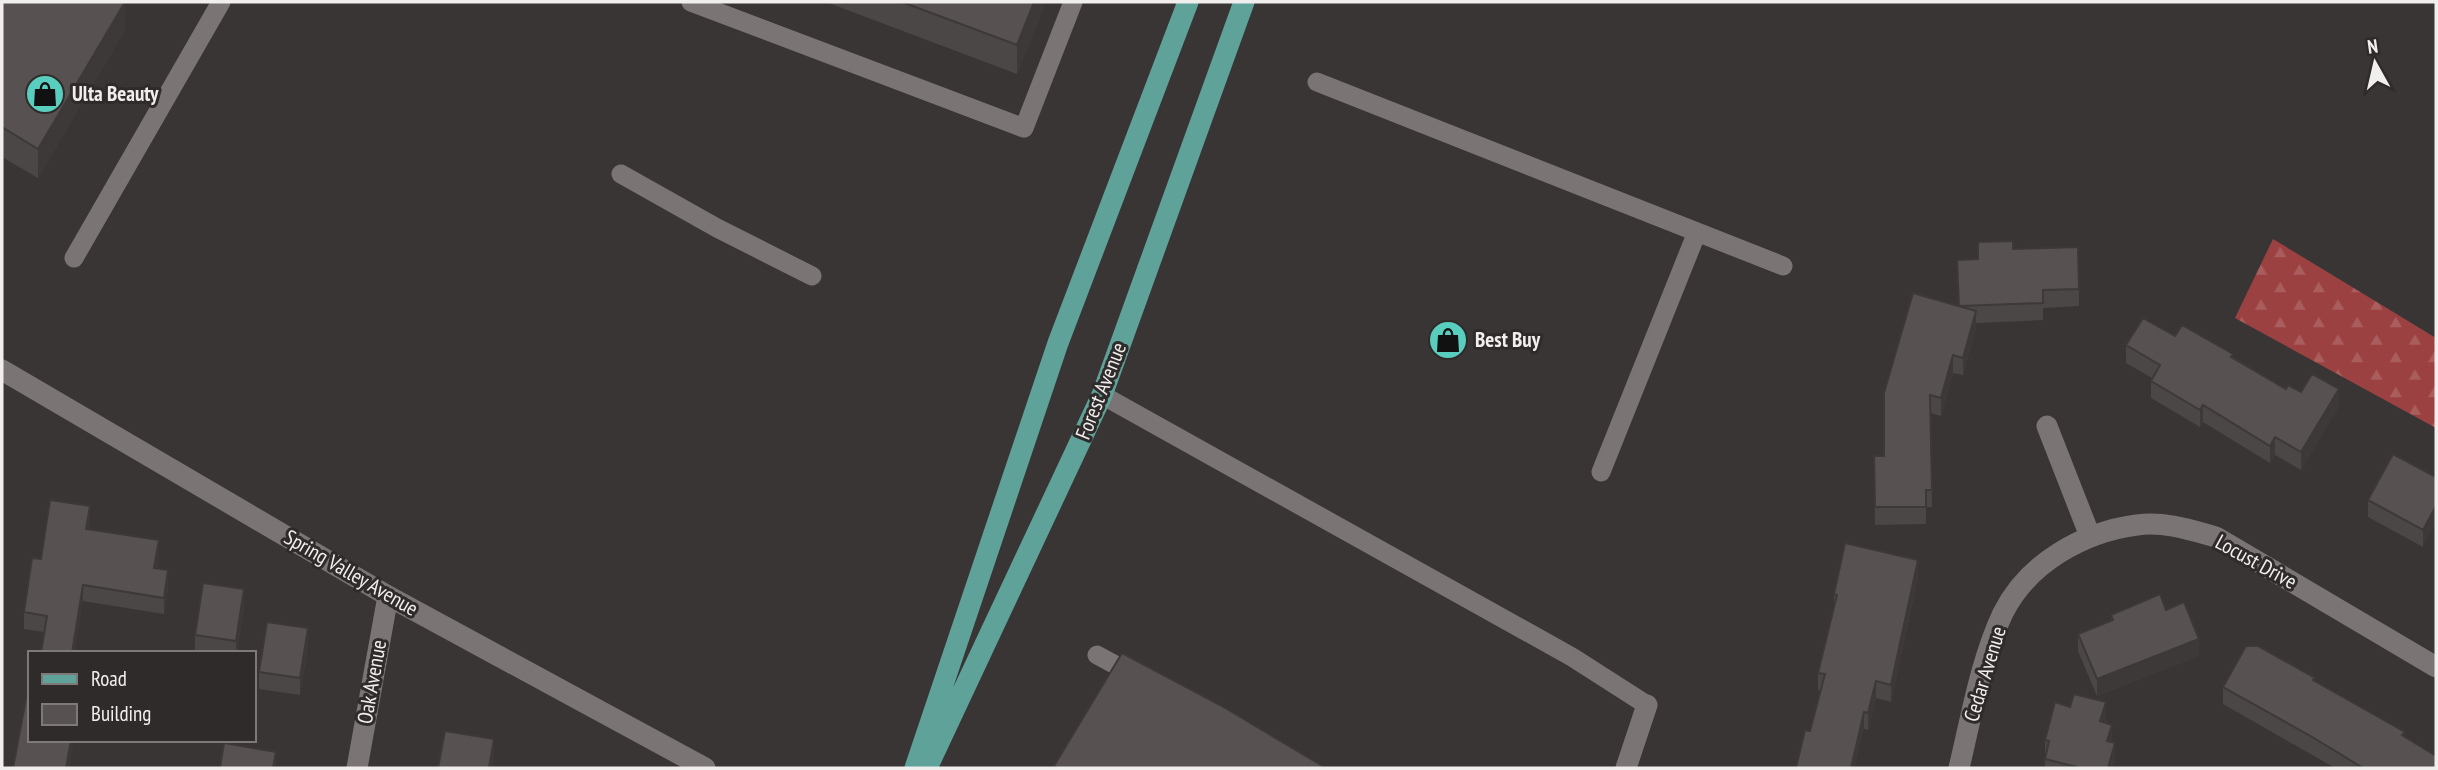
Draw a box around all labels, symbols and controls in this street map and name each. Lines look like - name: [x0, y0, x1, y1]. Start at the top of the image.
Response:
- north arrow: [2340, 28, 2410, 98]
- text: N: [2366, 34, 2379, 59]
- shop icon: Ulta Beauty: [24, 73, 66, 115]
- place label: Ulta Beauty: [72, 80, 159, 107]
- shop icon: Best Buy: [1427, 319, 1469, 361]
- place label: Best Buy: [1475, 326, 1541, 353]
- street label: Forest Avenue: [1069, 338, 1132, 443]
- street label: Spring Valley Avenue: [279, 523, 423, 622]
- street label: Locust Drive: [2211, 528, 2302, 595]
- street label: Cedar Avenue: [1957, 623, 2012, 725]
- street label: Oak Avenue: [351, 638, 392, 726]
- legend: [28, 651, 256, 742]
- text: Road: [91, 665, 127, 692]
- text: Building: [91, 700, 151, 727]

